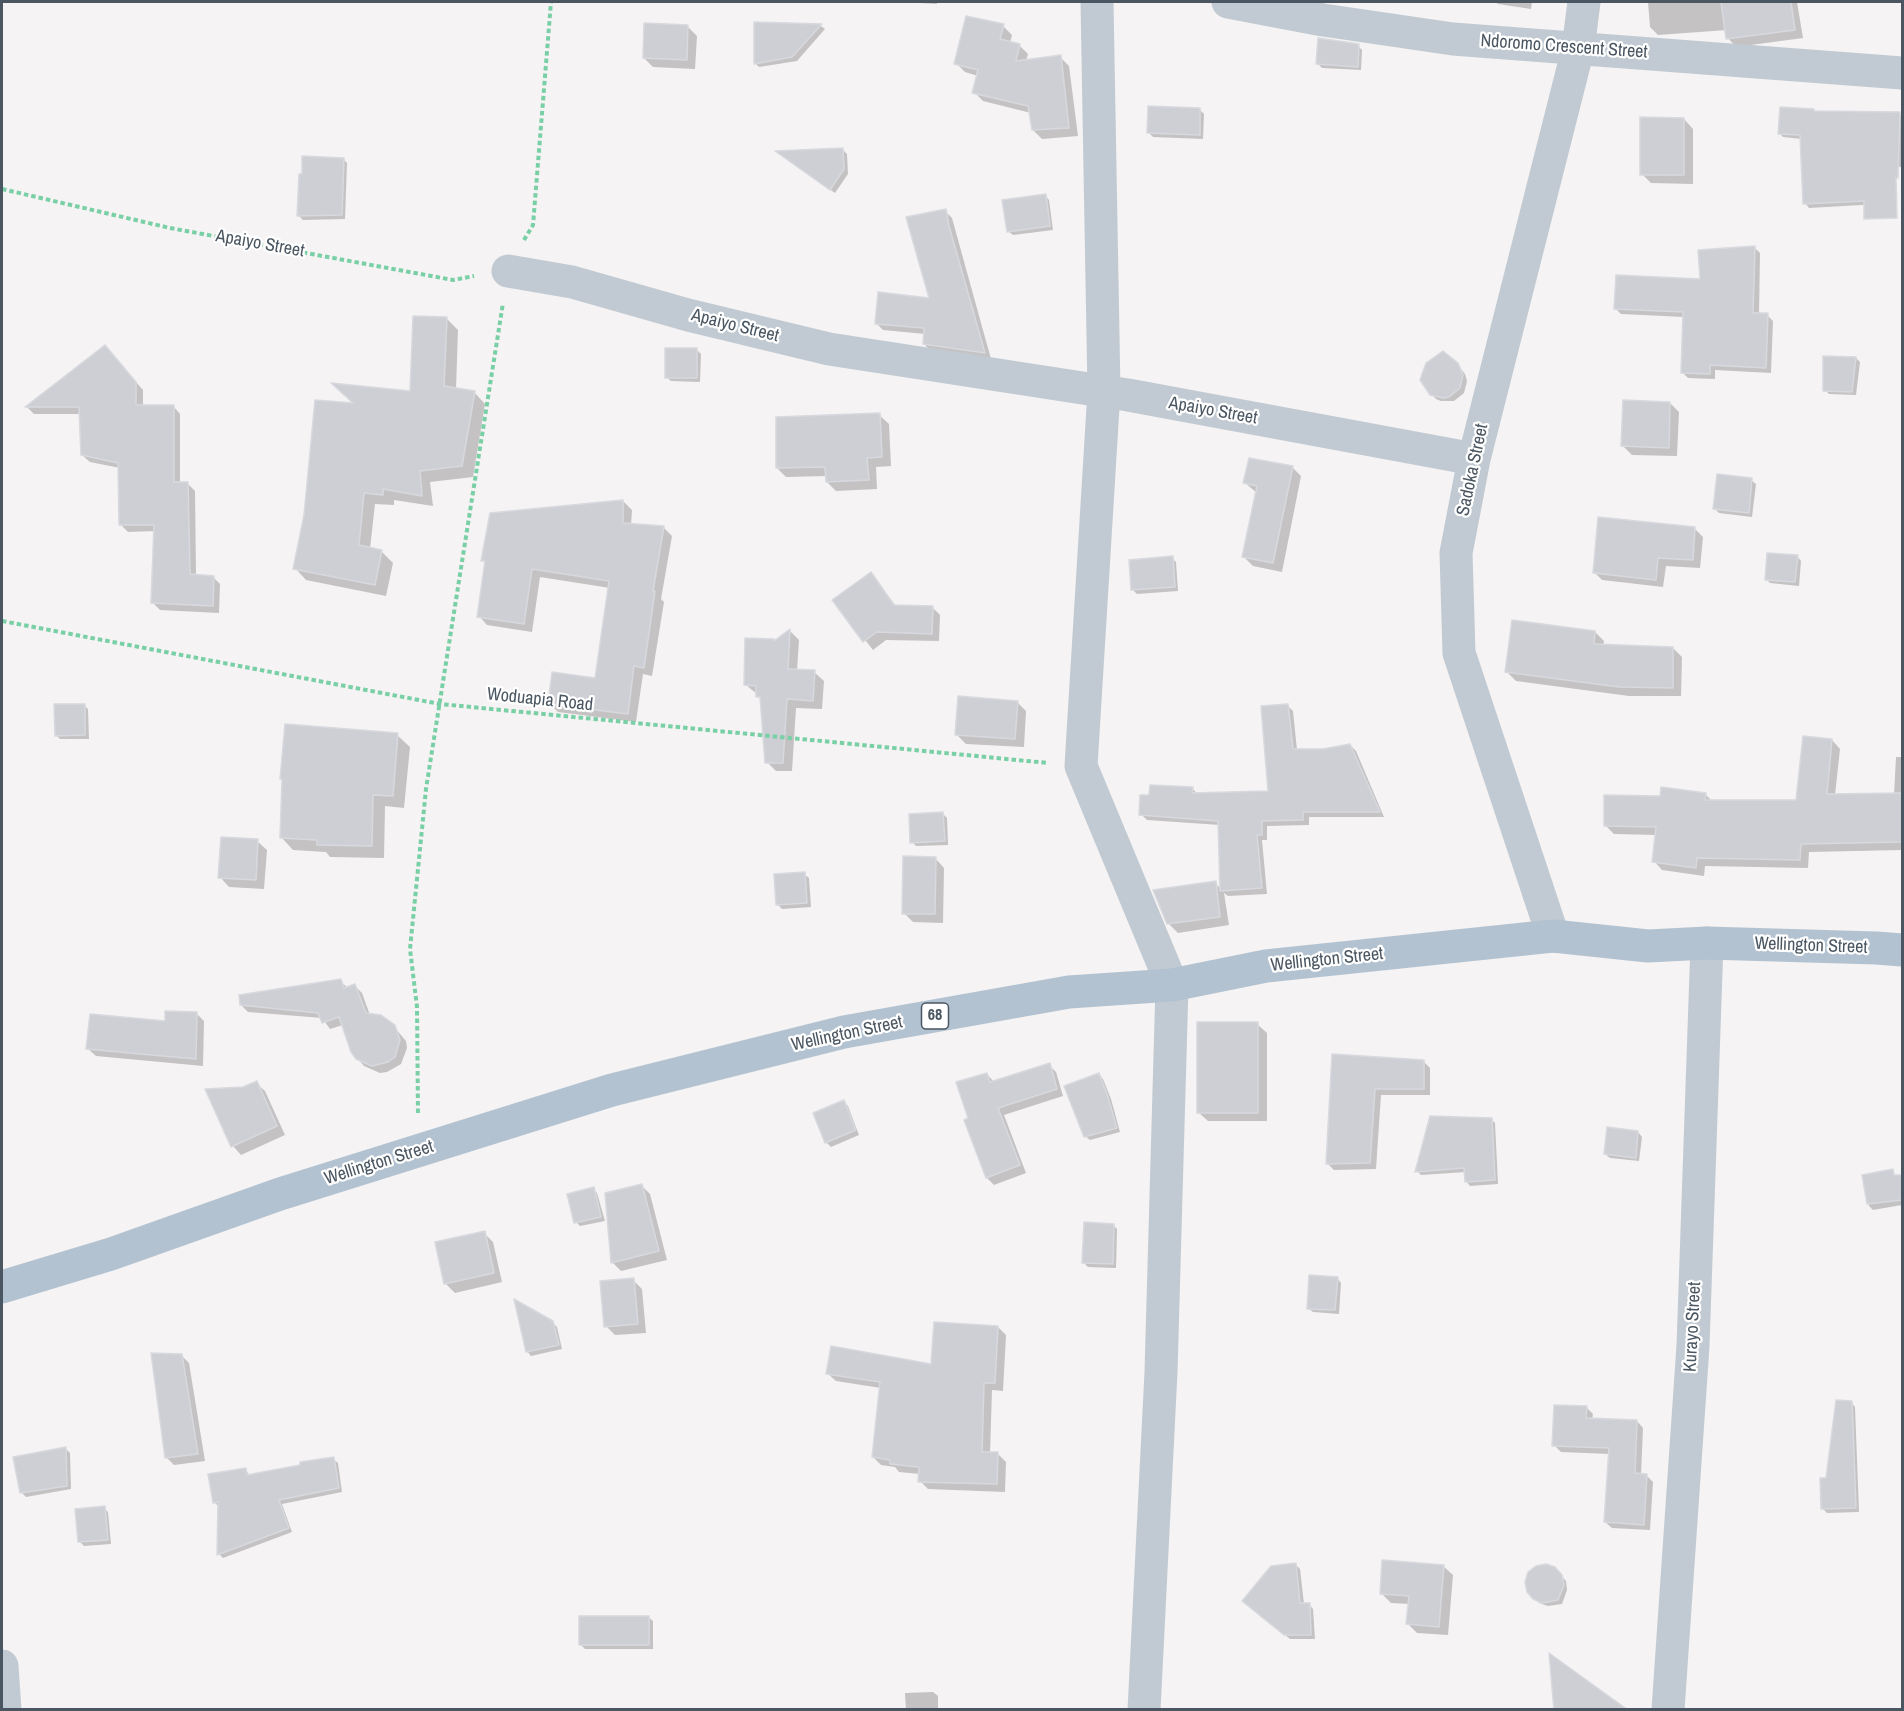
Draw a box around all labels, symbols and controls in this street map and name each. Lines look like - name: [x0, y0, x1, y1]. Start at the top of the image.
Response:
- street label: Ndoromo Crescent Street: [1480, 30, 1648, 64]
- street label: Apaiyo Street: [214, 226, 306, 262]
- street label: Apaiyo Street: [689, 305, 781, 347]
- street label: Apaiyo Street: [1167, 393, 1259, 429]
- street label: Sadoka Street: [1453, 422, 1493, 518]
- street label: Woduapia Road: [486, 684, 594, 716]
- street label: Wellington Street: [1754, 933, 1868, 959]
- street label: Wellington Street: [1270, 943, 1384, 977]
- road number: 68: [922, 1003, 948, 1029]
- street label: Wellington Street: [790, 1012, 904, 1056]
- street label: Wellington Street: [322, 1136, 436, 1190]
- street label: Kurayo Street: [1680, 1281, 1706, 1373]

